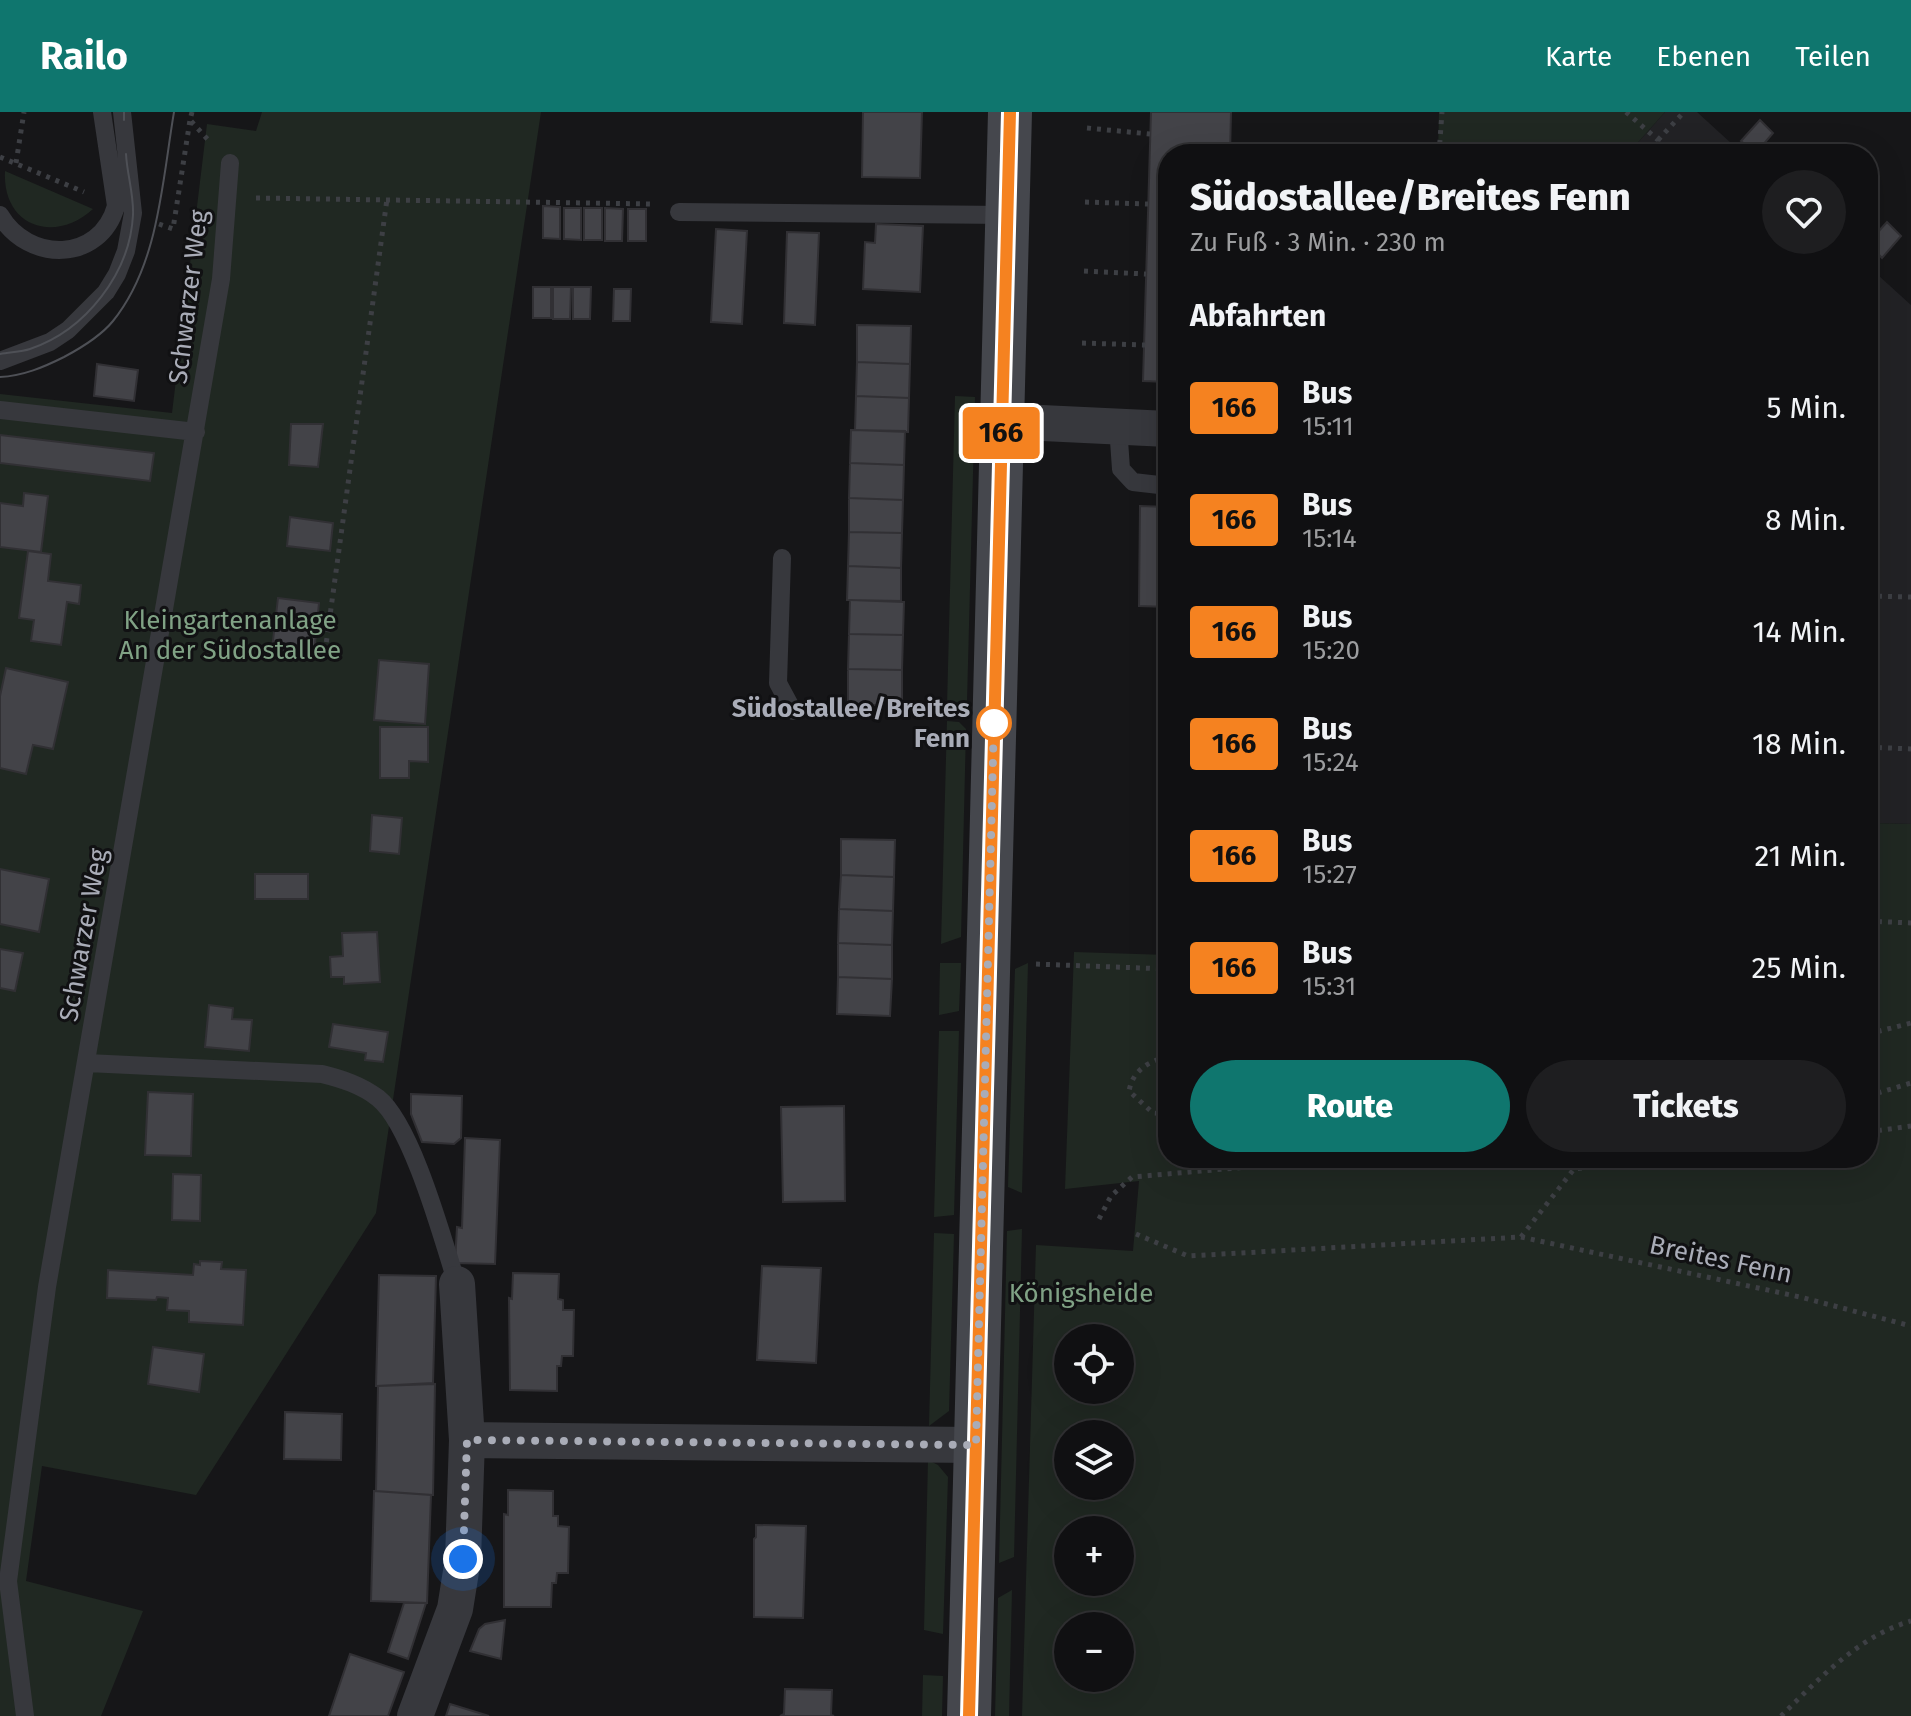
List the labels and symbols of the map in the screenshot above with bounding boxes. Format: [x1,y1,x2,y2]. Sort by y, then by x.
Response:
street label: Schwarzer Weg [162,208,215,386]
line badge: 166 [955,407,1047,459]
park label: Kleingartenanlage An der Südostallee [119,605,341,666]
place label: Südostallee/Breites Fenn [732,693,970,754]
marker: Südostallee/Breites Fenn [977,706,1011,740]
street label: Schwarzer Weg [53,846,114,1024]
street label: Breites Fenn [1647,1229,1795,1290]
park label: Königsheide [1009,1278,1153,1309]
your location [443,1539,483,1579]

